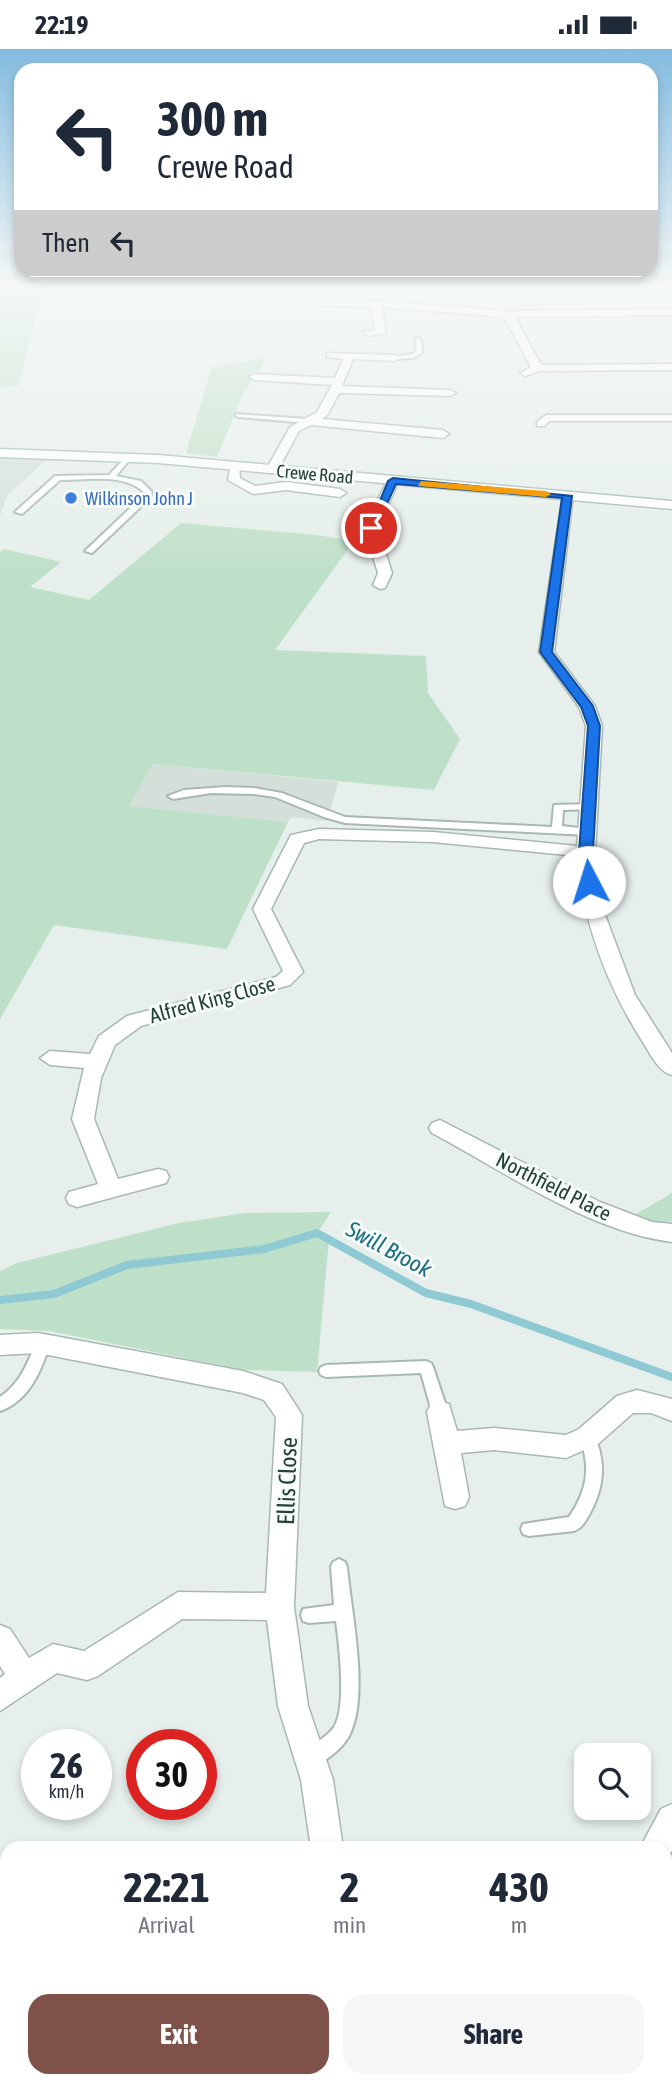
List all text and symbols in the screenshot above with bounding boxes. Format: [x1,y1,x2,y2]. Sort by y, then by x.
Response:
text: 22:19 [35,10,89,40]
text: 300 m [157,90,268,146]
icon: left [42,91,133,182]
text: Crewe Road [157,148,294,185]
icon: left [104,224,142,262]
text: Then [42,228,90,258]
street label: Crewe Road [276,460,354,488]
place label: Wilkinson John J [85,488,193,509]
marker: Wilkinson John J [63,490,79,506]
pin [341,498,401,558]
icon: arrive [352,509,390,547]
position arrow [552,845,626,919]
street label: Alfred King Close [147,971,277,1027]
street label: Northfield Place [493,1147,615,1225]
water label: Swill Brook [341,1215,437,1283]
street label: Ellis Close [272,1437,302,1525]
speed limit sign: 30 [126,1729,217,1820]
map controls [574,1743,651,1820]
button: search [574,1743,651,1820]
text: 26 [50,1745,83,1785]
text: km/h [49,1781,84,1802]
text: 22:21 [123,1863,210,1911]
text: 2 [340,1863,359,1911]
text: 430 [489,1863,549,1911]
text: Arrival [138,1912,195,1938]
text: min [333,1912,366,1938]
text: m [511,1912,527,1938]
button: Exit [28,1994,329,2074]
button: Share [343,1994,644,2074]

